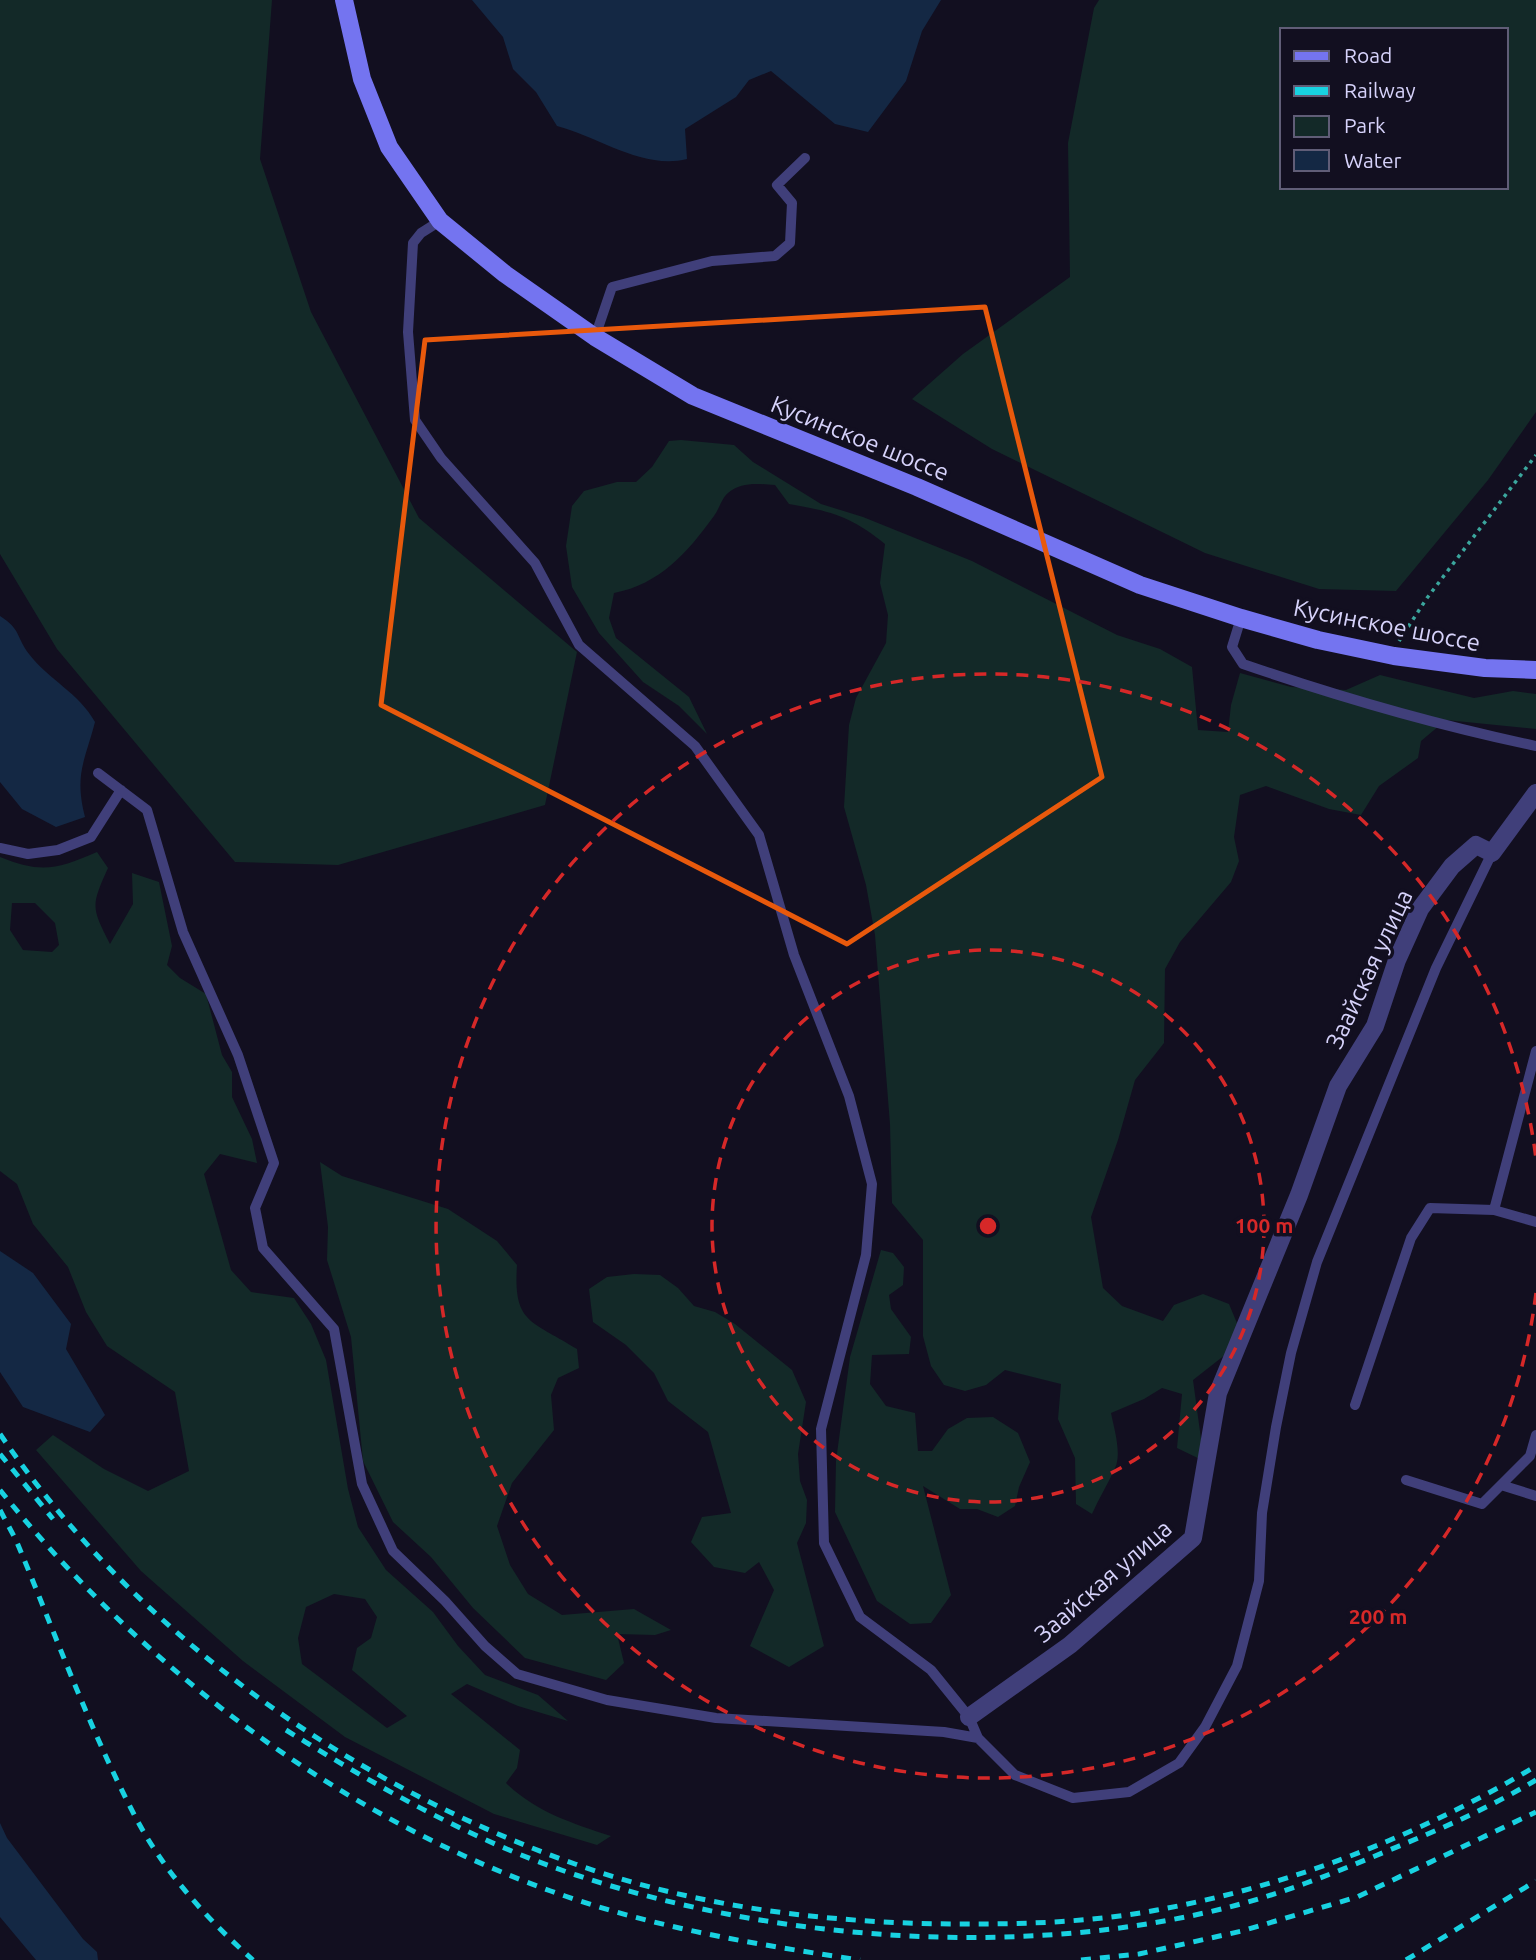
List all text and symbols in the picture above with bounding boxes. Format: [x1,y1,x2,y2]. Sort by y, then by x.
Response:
legend [1280,28,1508,189]
text: Road [1344,43,1392,67]
text: Railway [1344,78,1416,102]
text: Park [1344,113,1386,137]
text: Water [1344,148,1402,172]
street label: Кусинское шоссе [767,390,953,486]
street label: Кусинское шоссе [1291,594,1483,656]
street label: Заайская улица [1320,885,1418,1053]
text: 100 m [1235,1213,1293,1237]
centre of rings [976,1214,1000,1238]
street label: Заайская улица [1029,1514,1177,1648]
text: 200 m [1349,1604,1407,1628]

